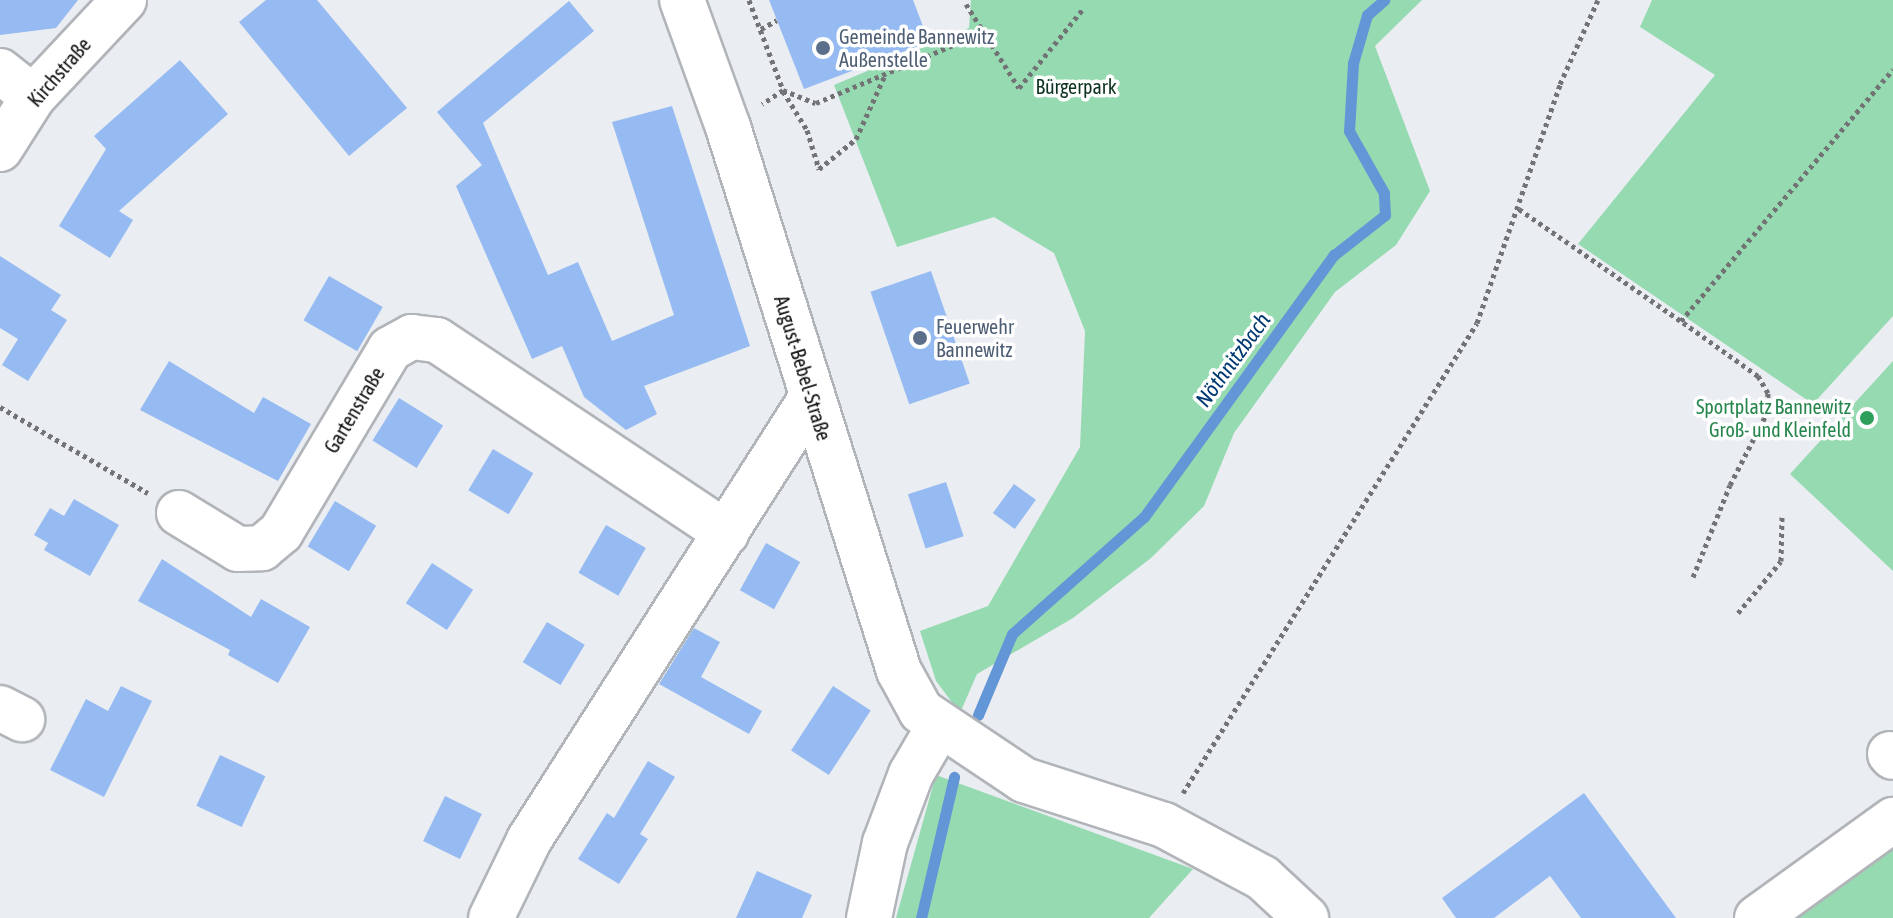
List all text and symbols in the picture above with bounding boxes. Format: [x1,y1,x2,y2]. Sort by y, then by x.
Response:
place label: Gemeinde Bannewitz Außenstelle [839,24,994,71]
street label: Kirchstraße [23,33,95,111]
marker: Gemeinde Bannewitz Außenstelle [814,39,832,57]
park label: Bürgerpark [1035,74,1117,98]
street label: August-Bebel-Straße [770,293,836,443]
water label: Nöthnitzbach [1190,308,1276,412]
place label: Feuerwehr Bannewitz [936,314,1014,361]
marker: Feuerwehr Bannewitz [911,329,929,347]
street label: Gartenstraße [319,363,389,457]
place label: Sportplatz Bannewitz Groß- und Kleinfeld [1696,394,1851,441]
marker: Sportplatz Bannewitz Groß- und Kleinfeld [1858,409,1876,427]

